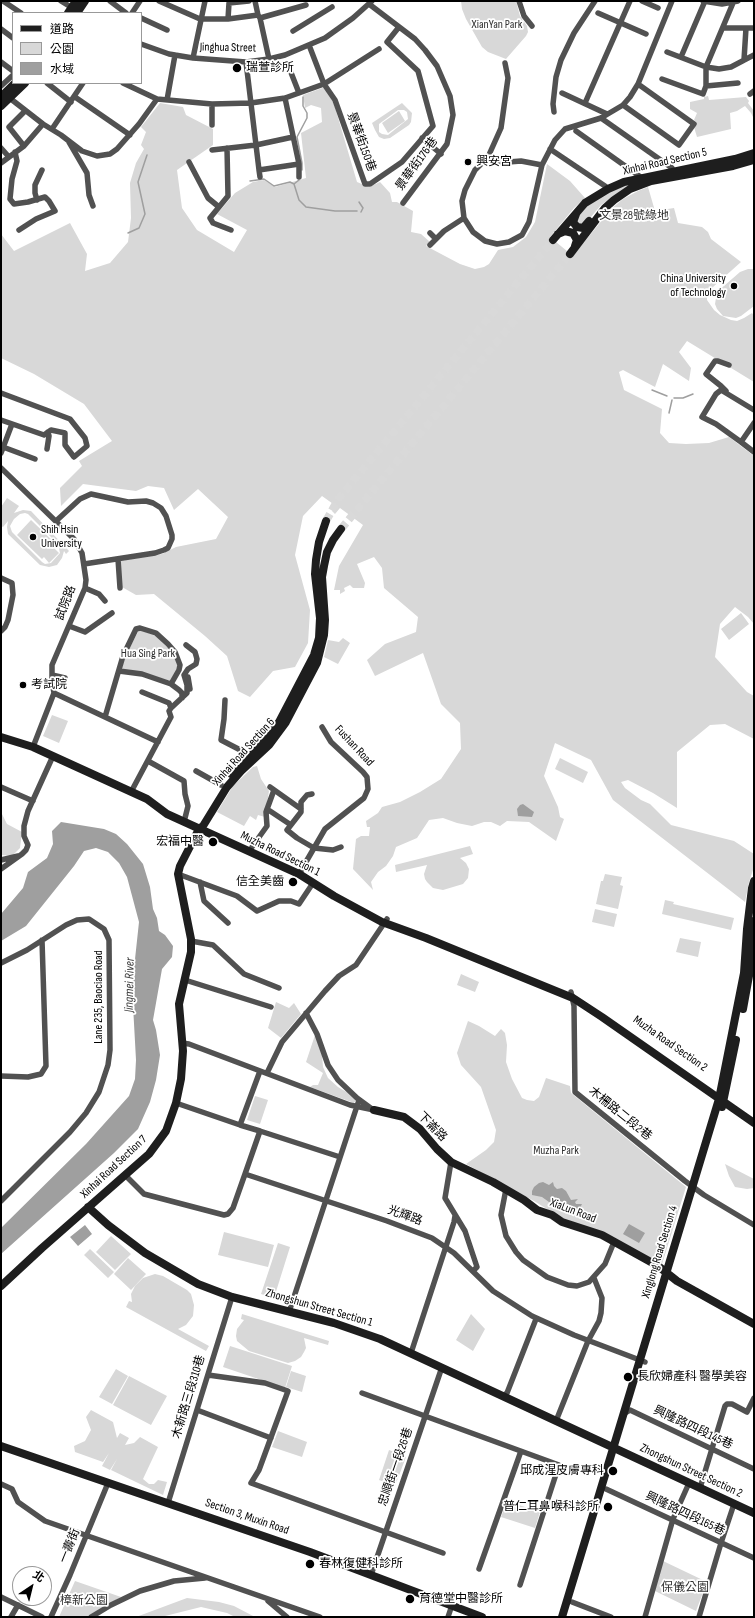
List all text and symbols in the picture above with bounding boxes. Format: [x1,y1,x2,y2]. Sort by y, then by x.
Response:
legend [12,12,142,84]
park label: XianYan Park [472,18,522,32]
text: 道路 [50,22,74,37]
street label: Jinghua Street [200,40,256,56]
text: 公園 [50,42,74,57]
place label: 瑞萱診所 [246,61,294,75]
text: 水域 [50,62,74,77]
marker: 瑞萱診所 [231,62,243,74]
street label: 景華街150巷 [344,110,378,174]
street label: 景華街176巷 [393,135,441,193]
street label: Xinhai Road Section 5 [622,145,708,179]
place label: 興安宮 [476,155,512,169]
marker: 興安宮 [463,157,473,167]
park label: 文景28號綠地 [599,209,669,223]
place label: China University of Technology [660,272,726,300]
marker: China University of Technology [729,281,739,291]
place label: Shih Hsin University [41,523,82,551]
marker: Shih Hsin University [28,532,38,542]
street label: 試院路 [53,584,79,622]
park label: Hua Sing Park [121,647,175,661]
place label: 考試院 [31,678,67,692]
marker: 考試院 [18,680,28,690]
street label: Xinhai Road Section 6 [210,715,278,789]
street label: Fushan Road [331,723,377,769]
street label: Muzha Road Section 1 [238,828,322,880]
place label: 宏福中醫 [156,835,204,849]
marker: 宏福中醫 [207,836,219,848]
place label: 信全美齒 [236,875,284,889]
marker: 信全美齒 [287,876,299,888]
street label: Lane 235, Baociao Road [92,950,106,1044]
water label: Jingmei River [122,957,138,1013]
street label: Muzha Road Section 2 [630,1013,710,1075]
street label: 木柵路二段2巷 [586,1084,654,1144]
street label: 下崙路 [414,1109,450,1145]
street label: Xinhai Road Section 7 [78,1133,150,1201]
park label: Muzha Park [533,1144,579,1158]
street label: XiaLun Road [548,1196,598,1226]
street label: 光輝路 [386,1203,424,1229]
street label: Xinglong Road Section 4 [639,1204,681,1300]
street label: Zhongshun Street Section 1 [264,1286,374,1330]
street label: 木新路三段310巷 [169,1353,209,1441]
place label: 長欣婦產科 醫學美容 [637,1370,747,1384]
marker: 長欣婦產科 醫學美容 [622,1371,634,1383]
street label: 興隆路四段145巷 [651,1403,735,1453]
street label: 忠順街一段26巷 [376,1426,416,1508]
street label: Zhongshun Street Section 2 [638,1441,744,1501]
place label: 邱成湦皮膚專科 [520,1464,604,1478]
marker: 邱成湦皮膚專科 [607,1465,619,1477]
street label: 興隆路四段165巷 [643,1489,727,1539]
street label: Section 3, Muxin Road [203,1496,291,1538]
place label: 普仁耳鼻喉科診所 [503,1500,599,1514]
marker: 普仁耳鼻喉科診所 [602,1501,614,1513]
street label: 一壽街 [57,1527,83,1565]
place label: 春林復健科診所 [319,1557,403,1571]
marker: 春林復健科診所 [304,1558,316,1570]
north arrow [12,1566,52,1606]
text: 北 [30,1568,47,1585]
park label: 保儀公園 [661,1581,709,1595]
place label: 育德堂中醫診所 [419,1592,503,1606]
marker: 育德堂中醫診所 [404,1593,416,1605]
park label: 樟新公園 [60,1594,108,1608]

